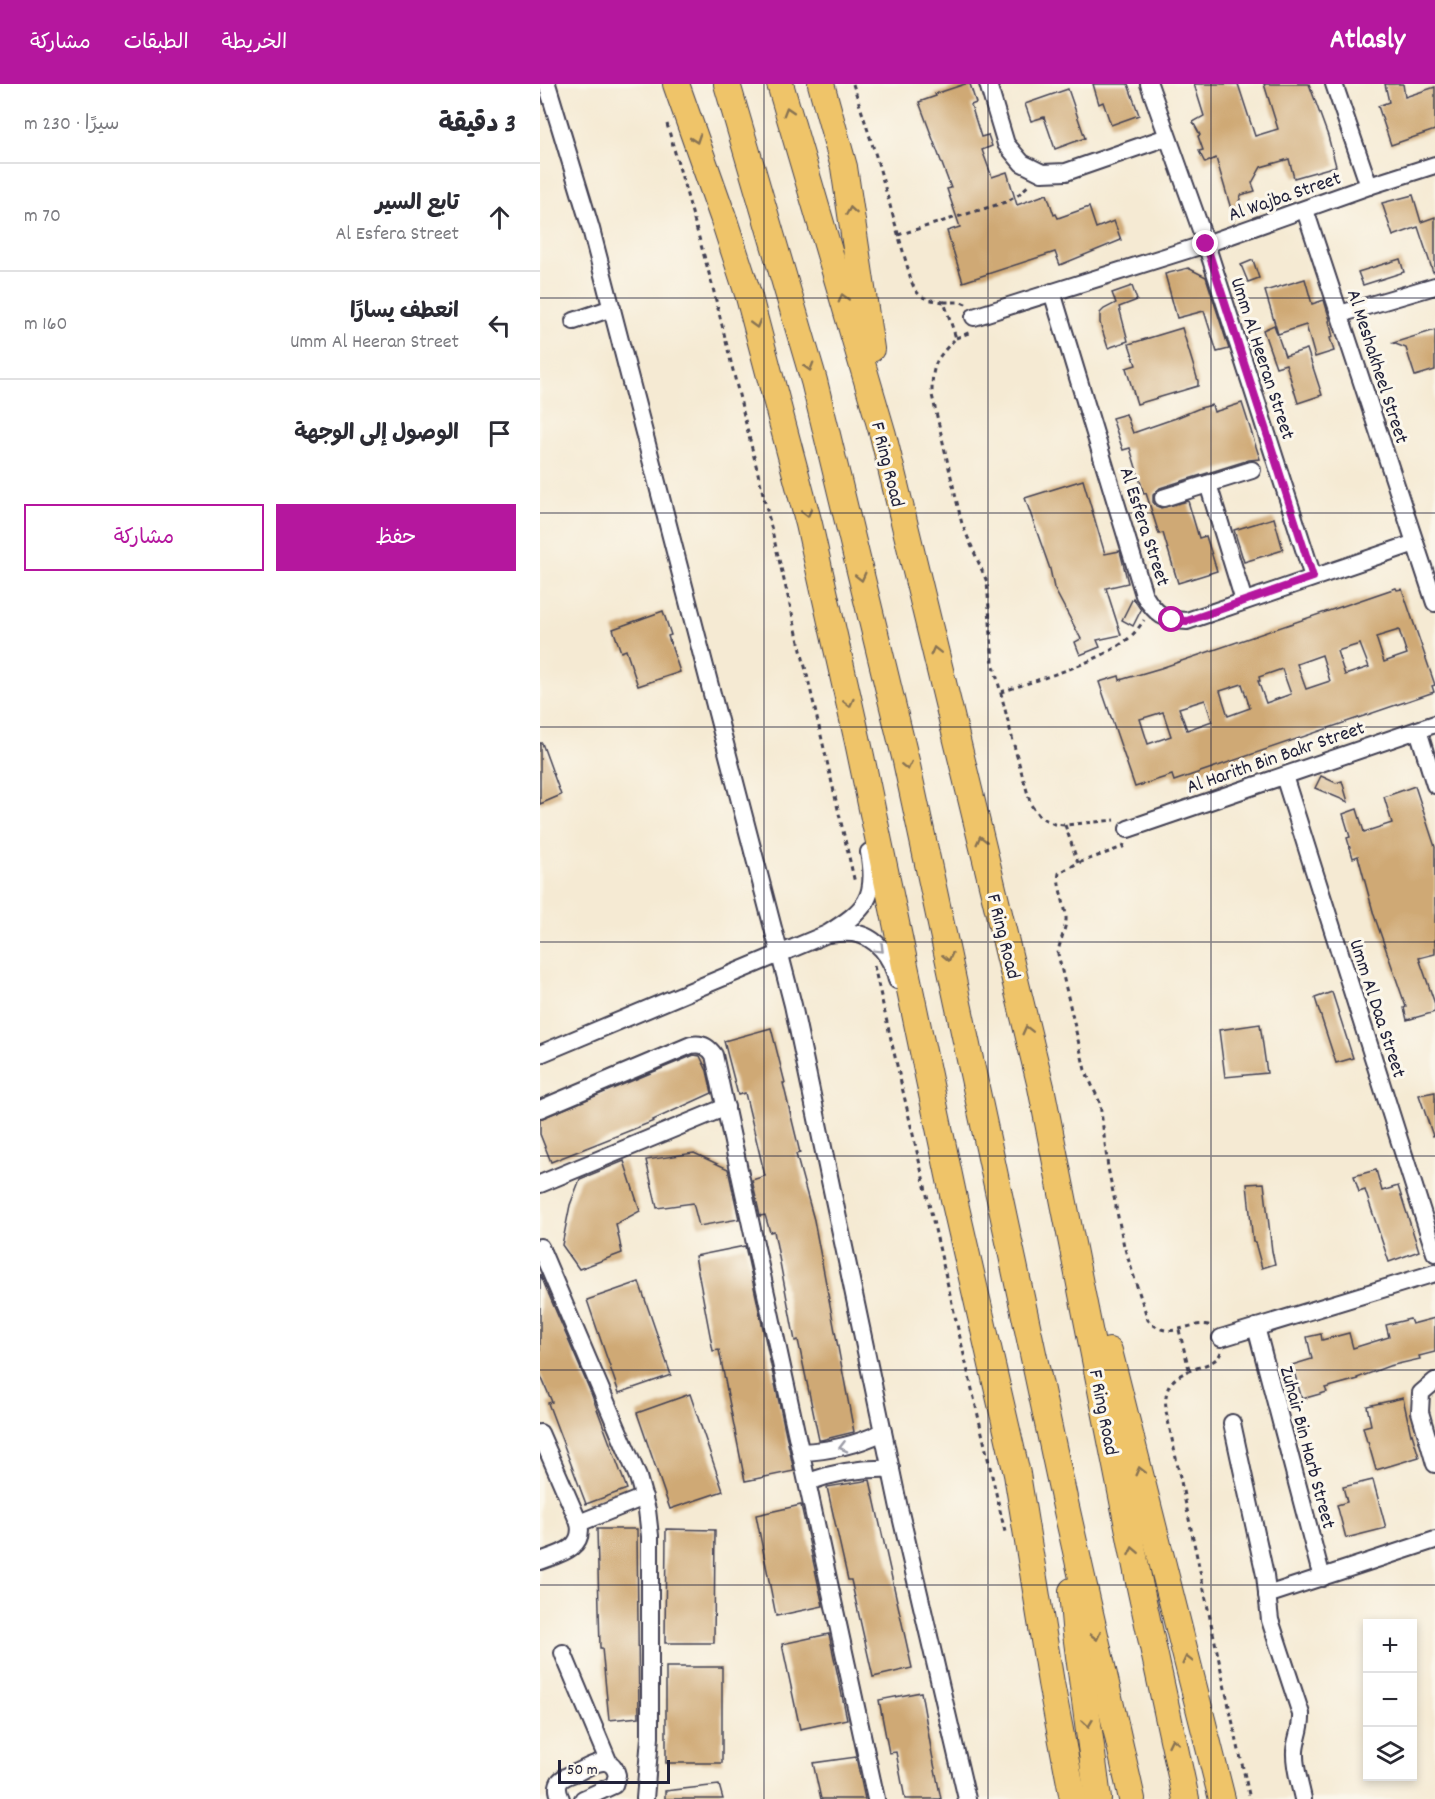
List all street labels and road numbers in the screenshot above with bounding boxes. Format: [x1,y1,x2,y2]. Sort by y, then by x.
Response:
street label: Al Wajba Street [1225,165,1345,230]
street label: Umm Al Heeran Street [1222,274,1301,444]
street label: Al Meshakheel Street [1338,286,1414,448]
street label: F Ring Road [862,419,910,510]
street label: Al Esfera Street [1111,464,1176,590]
street label: Al Harith Bin Bakr Street [1183,715,1369,802]
street label: F Ring Road [978,891,1026,982]
street label: Umm Al Daa Street [1341,936,1412,1082]
street label: Zuhair Bin Harb Street [1271,1363,1341,1532]
street label: F Ring Road [1080,1367,1124,1458]

